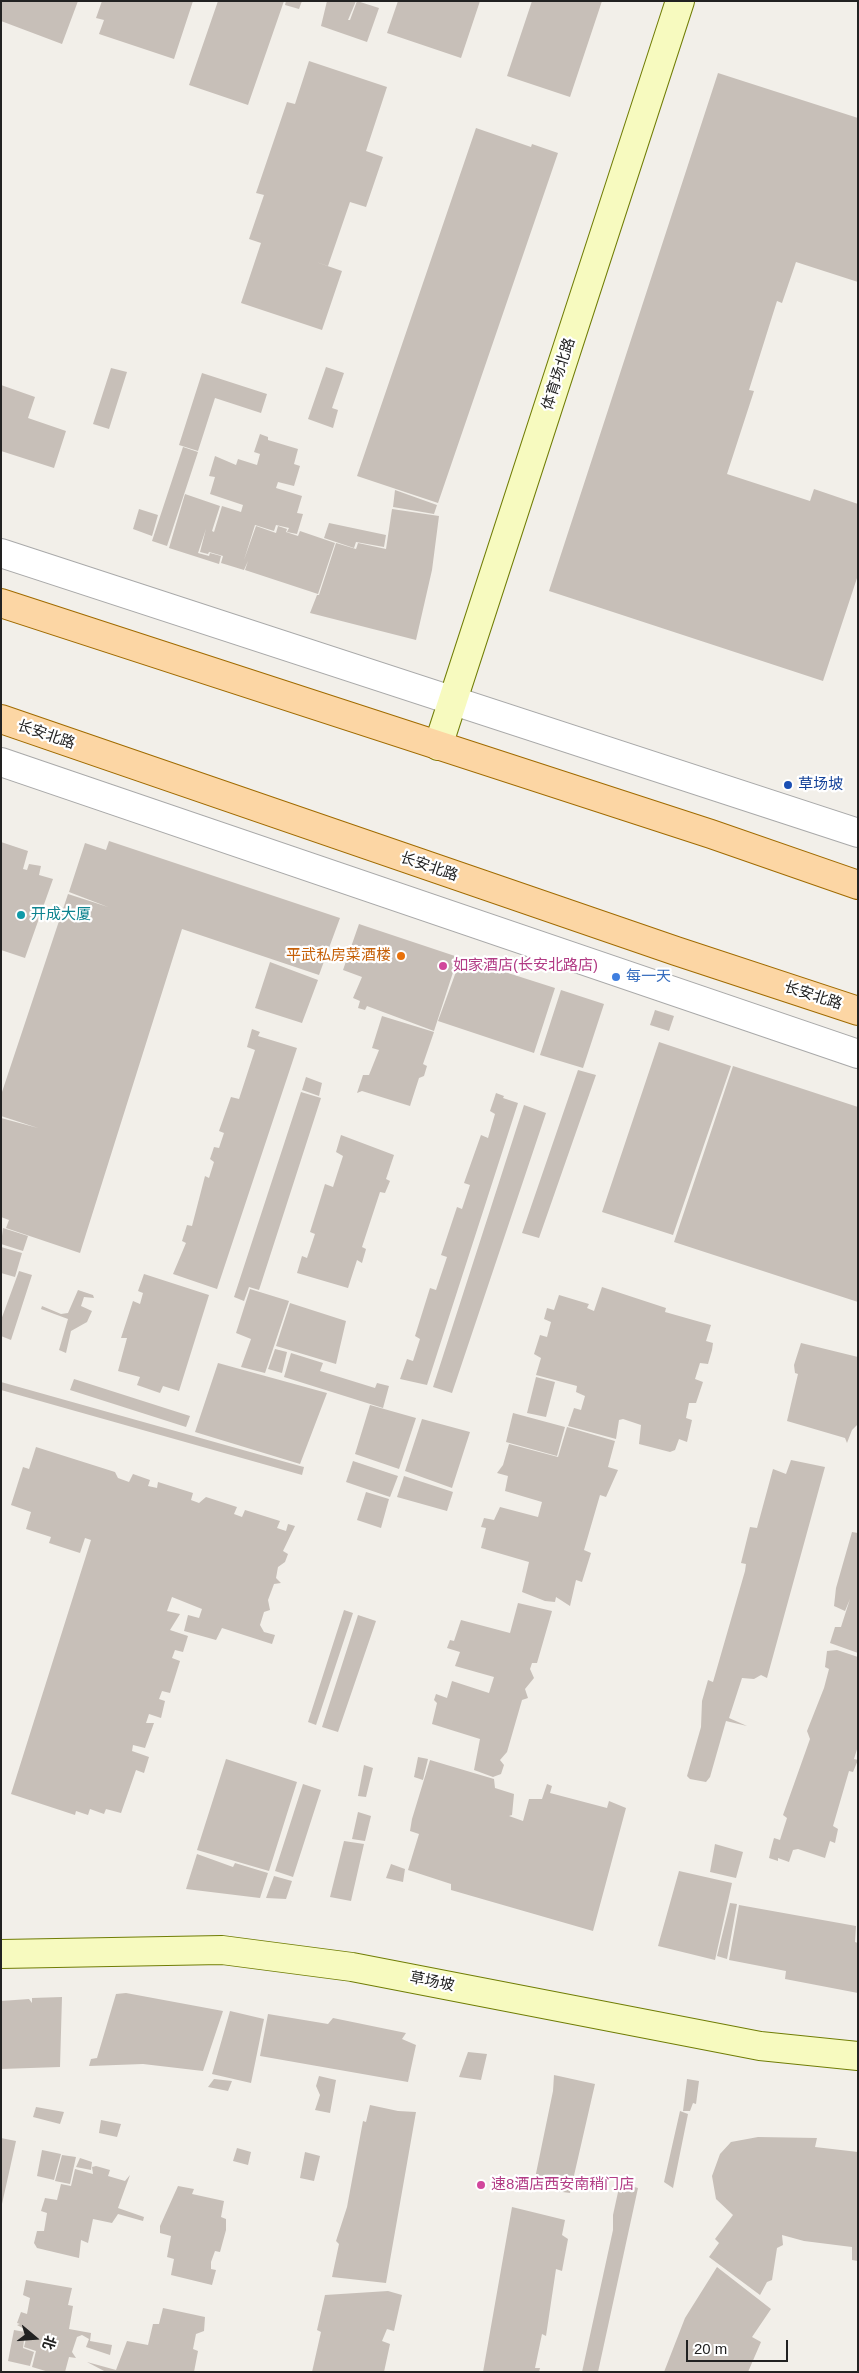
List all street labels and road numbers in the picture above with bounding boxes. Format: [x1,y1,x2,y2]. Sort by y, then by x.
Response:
street label: 体育场北路 [539,336,579,412]
street label: 长安北路 [15,717,77,753]
street label: 长安北路 [398,849,460,885]
street label: 长安北路 [782,978,844,1014]
street label: 草场坡 [408,1969,456,1995]

